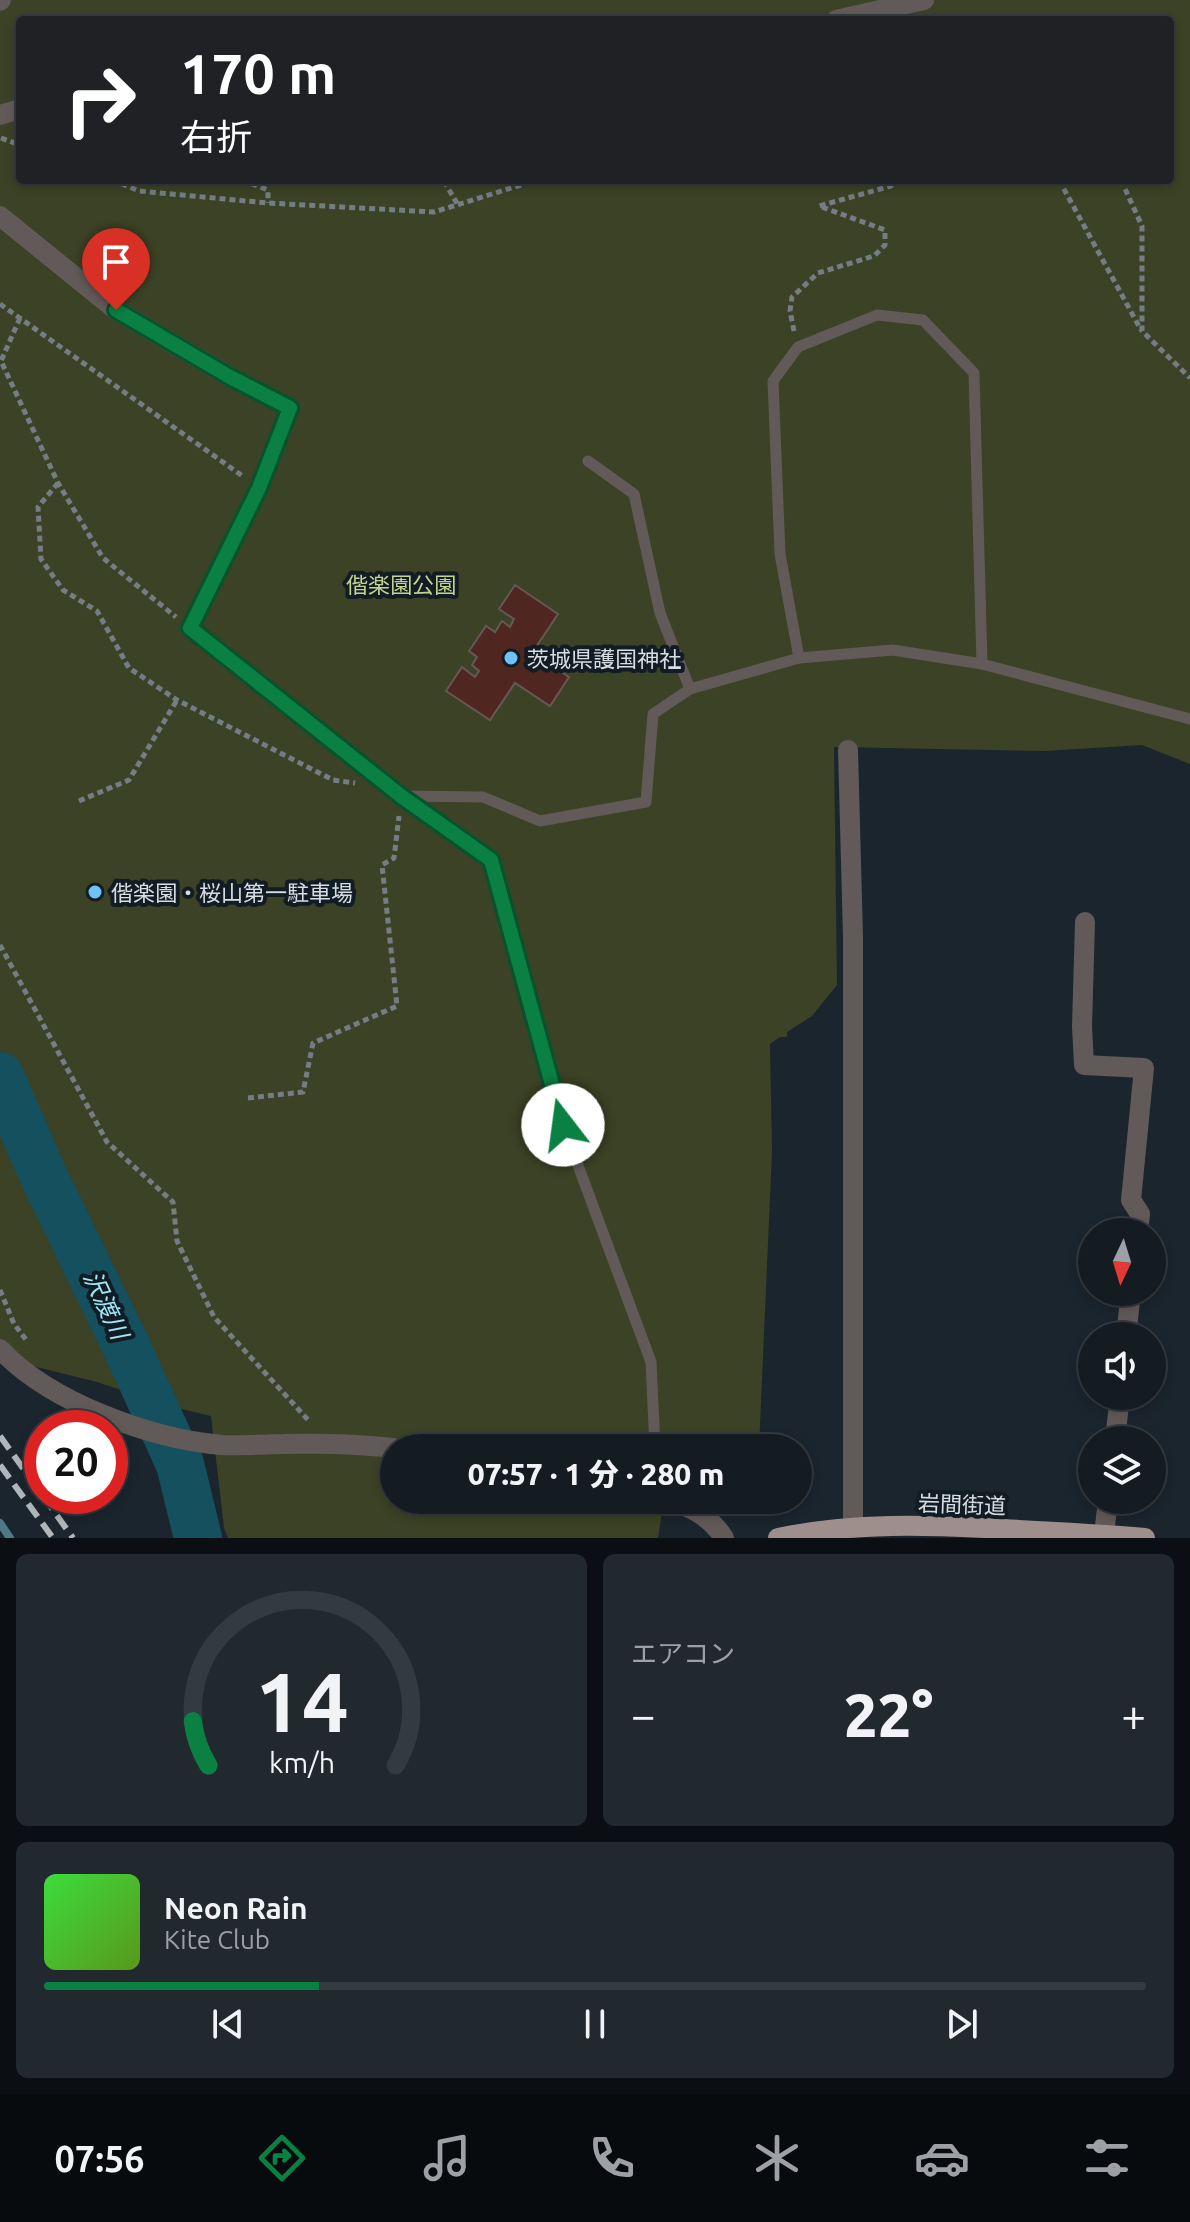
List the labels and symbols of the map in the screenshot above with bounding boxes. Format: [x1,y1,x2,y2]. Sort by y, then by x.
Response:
pin [82,228,150,310]
park label: 偕楽園公園 [346,572,456,597]
place label: 茨城県護国神社 [527,646,681,671]
marker: 茨城県護国神社 [502,649,520,667]
place label: 偕楽園・桜山第一駐車場 [111,880,353,905]
marker: 偕楽園・桜山第一駐車場 [86,883,104,901]
position arrow [521,1083,605,1167]
north arrow [1078,1218,1166,1306]
water label: 沢渡川 [79,1267,135,1346]
speed limit sign: 20 [24,1410,128,1514]
street label: 岩間街道 [918,1490,1006,1518]

